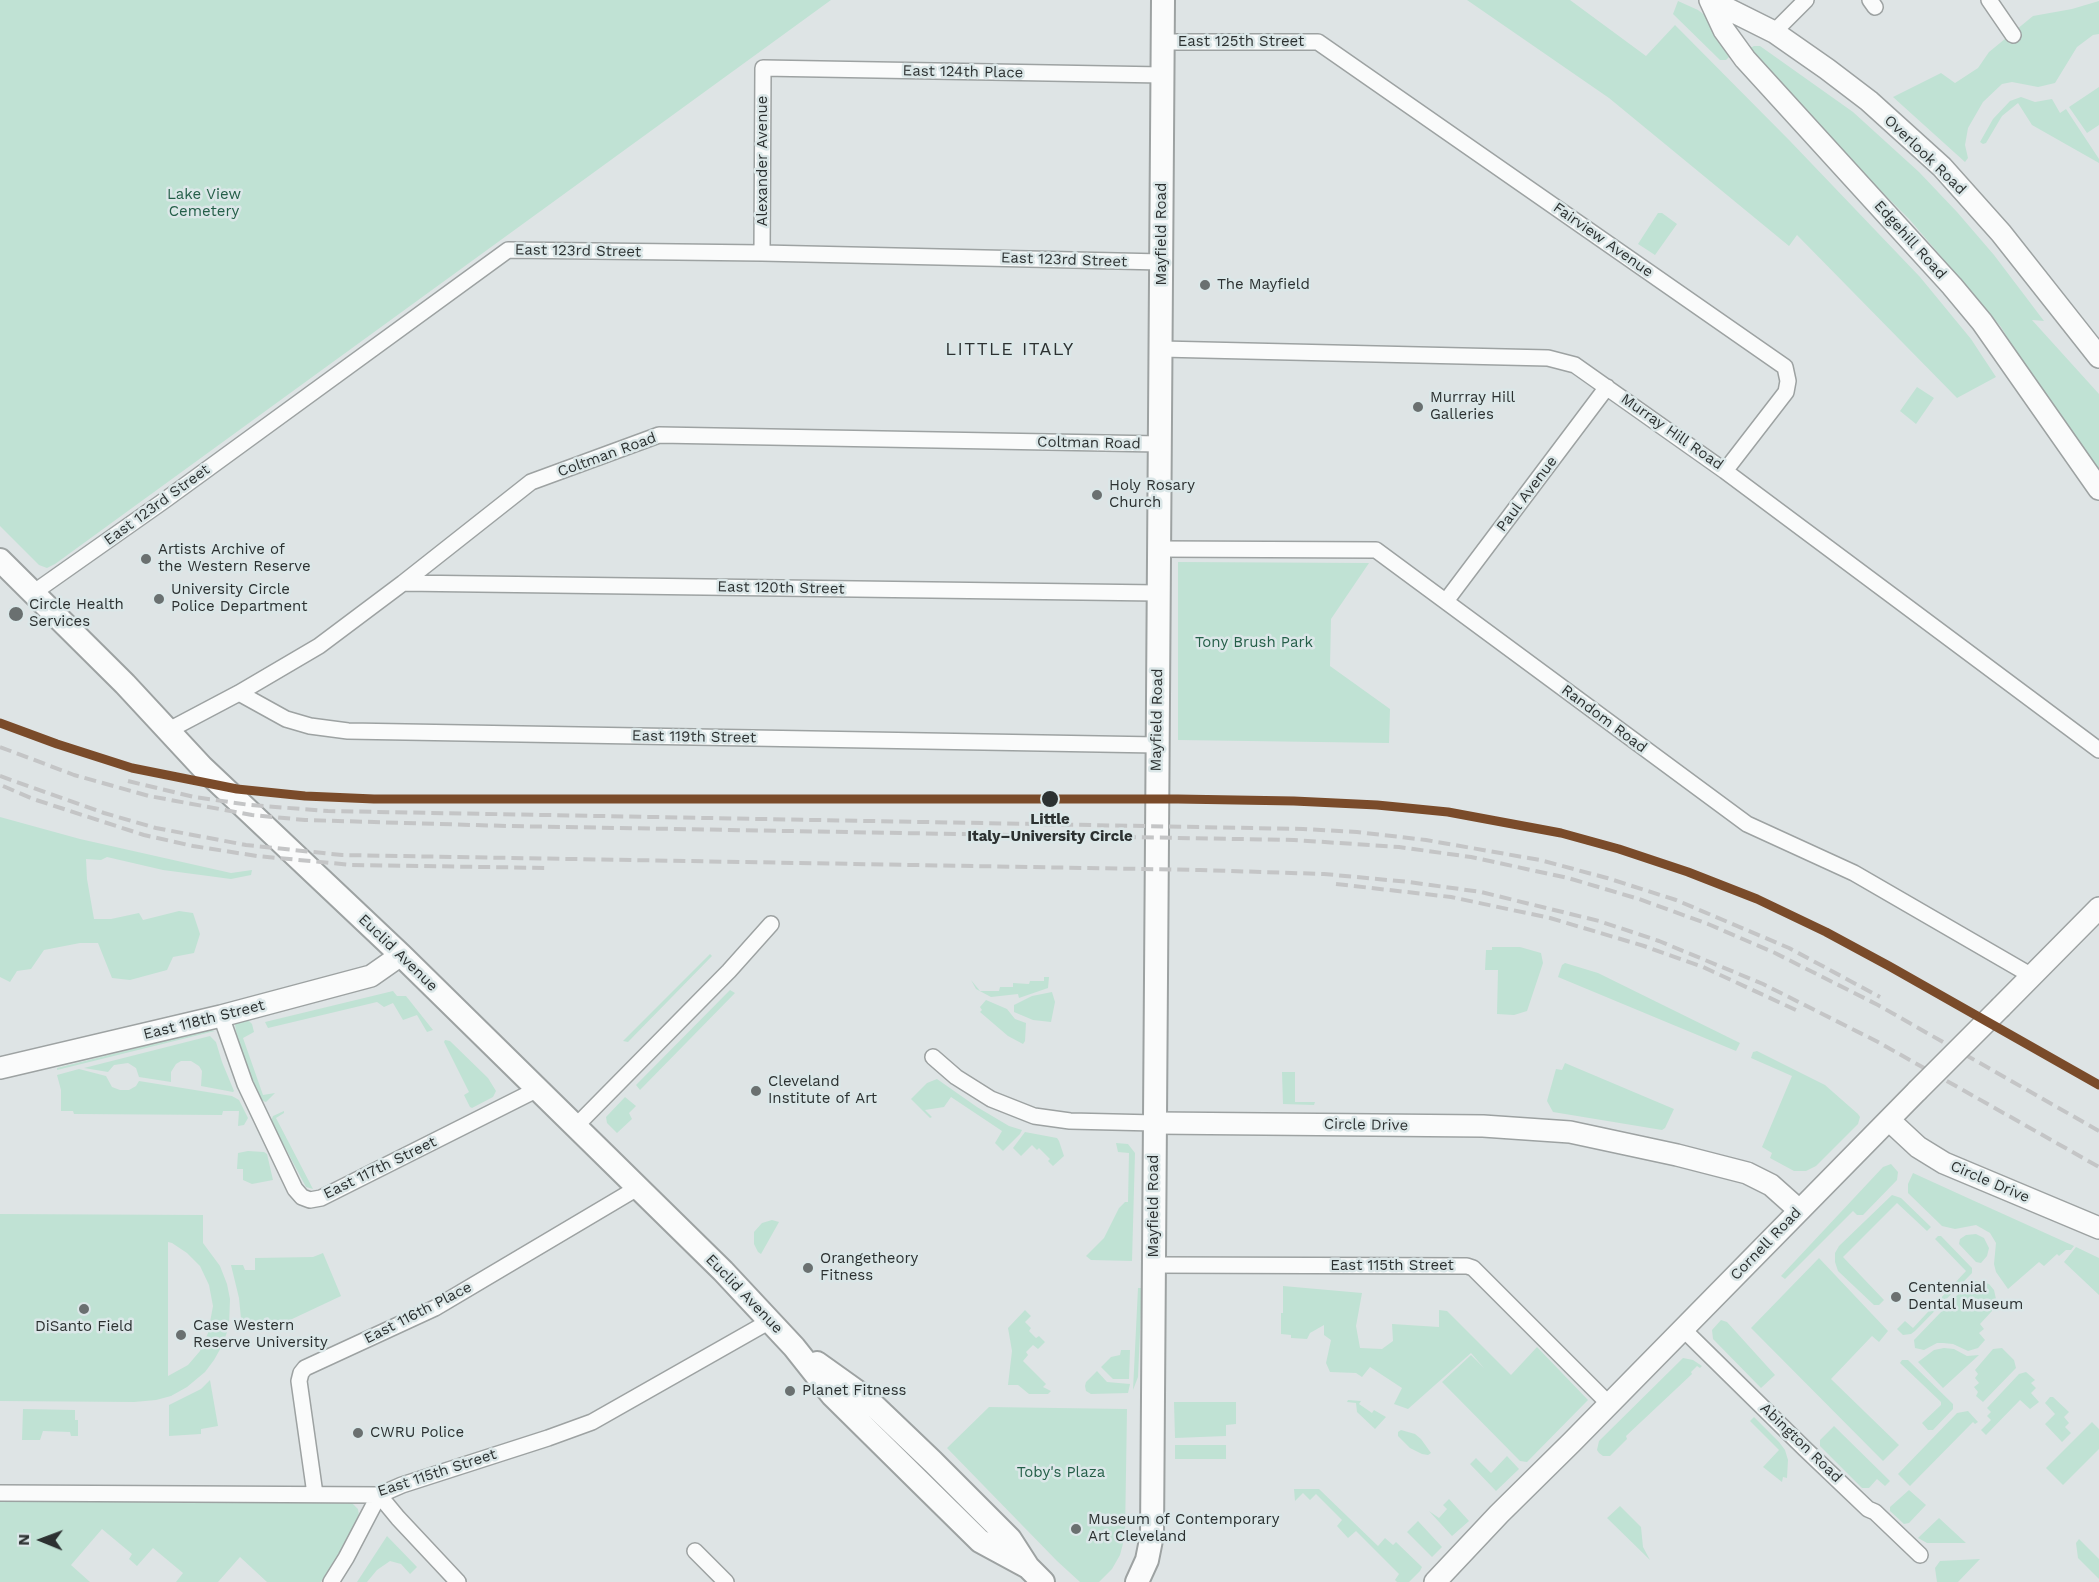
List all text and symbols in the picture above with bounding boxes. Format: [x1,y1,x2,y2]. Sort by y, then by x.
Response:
street label: East 125th Street [1178,33,1304,51]
street label: East 124th Place [903,62,1023,82]
street label: Alexander Avenue [754,96,772,226]
street label: Overlook Road [1880,111,1970,199]
street label: Mayfield Road [1153,183,1171,285]
park label: Lake View Cemetery [167,186,241,221]
street label: Edgehill Road [1870,197,1950,283]
street label: Fairview Avenue [1550,199,1656,281]
street label: East 123rd Street [515,241,641,261]
street label: East 123rd Street [1001,249,1127,271]
place label: The Mayfield [1217,276,1310,294]
marker: The Mayfield [1198,278,1212,292]
district label: LITTLE ITALY [945,339,1075,361]
place label: Murrray Hill Galleries [1430,389,1515,424]
street label: Murray Hill Road [1617,390,1727,474]
marker: Murrray Hill Galleries [1411,400,1425,414]
street label: Coltman Road [555,429,659,481]
street label: Coltman Road [1037,433,1141,453]
street label: Paul Avenue [1493,453,1561,535]
street label: East 123rd Street [101,461,213,549]
place label: Holy Rosary Church [1109,477,1195,512]
marker: Holy Rosary Church [1090,488,1104,502]
place label: Artists Archive of the Western Reserve [158,541,311,576]
marker: Artists Archive of the Western Reserve [139,552,153,566]
street label: East 120th Street [717,578,845,598]
place label: University Circle Police Department [171,581,307,616]
marker: University Circle Police Department [152,592,166,606]
place label: Circle Health Services [29,596,124,631]
marker: Circle Health Services [7,605,25,623]
park label: Tony Brush Park [1195,634,1313,652]
street label: Mayfield Road [1147,668,1167,772]
street label: Random Road [1558,681,1650,757]
street label: East 119th Street [632,727,756,747]
marker: Little Italy–University Circle [1040,789,1060,809]
place label: Little Italy–University Circle [967,811,1133,846]
street label: Euclid Avenue [355,911,441,995]
street label: East 118th Street [142,996,266,1044]
place label: Cleveland Institute of Art [768,1073,877,1108]
marker: Cleveland Institute of Art [749,1084,763,1098]
street label: Circle Drive [1324,1115,1408,1135]
street label: East 117th Street [321,1133,439,1203]
street label: Mayfield Road [1145,1155,1163,1257]
street label: Circle Drive [1948,1157,2032,1207]
street label: Cornell Road [1727,1204,1805,1284]
place label: Orangetheory Fitness [820,1250,918,1285]
street label: Euclid Avenue [702,1251,786,1337]
street label: East 115th Street [1330,1257,1454,1275]
marker: Orangetheory Fitness [801,1261,815,1275]
street label: East 116th Place [361,1278,475,1348]
place label: Centennial Dental Museum [1908,1279,2023,1314]
marker: Centennial Dental Museum [1889,1290,1903,1304]
marker: DiSanto Field [77,1302,91,1316]
place label: Case Western Reserve University [193,1317,328,1352]
place label: DiSanto Field [35,1318,133,1336]
marker: Case Western Reserve University [174,1328,188,1342]
place label: Planet Fitness [802,1382,907,1400]
marker: Planet Fitness [783,1384,797,1398]
street label: Abington Road [1756,1399,1846,1487]
place label: CWRU Police [370,1424,464,1442]
marker: CWRU Police [351,1426,365,1440]
street label: East 115th Street [375,1445,499,1501]
park label: Toby's Plaza [1017,1464,1105,1482]
north arrow [12,1510,72,1570]
place label: Museum of Contemporary Art Cleveland [1088,1511,1279,1546]
marker: Museum of Contemporary Art Cleveland [1069,1522,1083,1536]
text: N [14,1534,33,1546]

